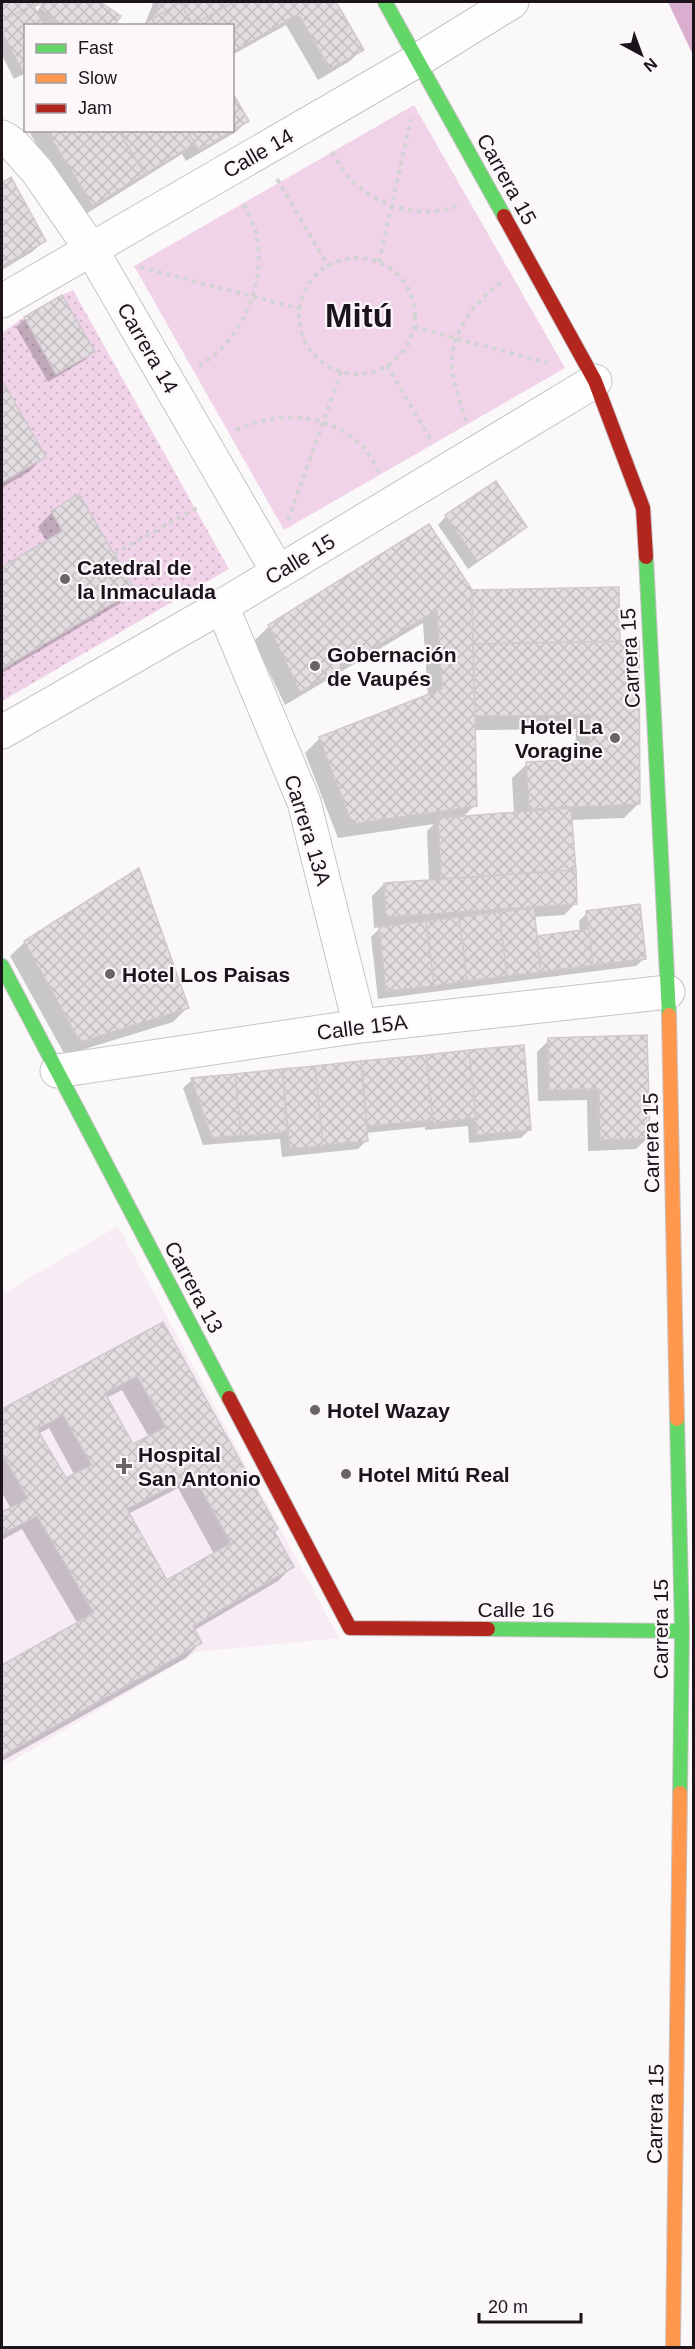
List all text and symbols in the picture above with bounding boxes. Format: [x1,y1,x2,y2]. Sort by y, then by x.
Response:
legend [24,24,234,132]
north arrow [611,24,671,84]
text: Fast [78,38,113,58]
text: N [641,55,660,75]
text: Slow [78,68,118,88]
text: Jam [78,98,112,118]
street label: Calle 14 [219,124,297,182]
street label: Carrera 15 [473,130,541,228]
district label: Mitú [325,297,393,334]
street label: Carrera 14 [113,299,183,397]
street label: Calle 15 [261,529,339,589]
place label: Catedral de la Inmaculada [77,556,216,603]
marker: Catedral de la Inmaculada [58,572,72,586]
street label: Carrera 15 [616,607,644,709]
place label: Gobernación de Vaupés [327,643,457,690]
marker: Gobernación de Vaupés [308,659,322,673]
place label: Hotel La Voragine [515,715,603,762]
marker: Hotel La Voragine [608,731,622,745]
street label: Carrera 13A [280,772,336,888]
place label: Hotel Los Paisas [122,963,290,986]
marker: Hotel Los Paisas [103,967,117,981]
street label: Calle 15A [315,1010,409,1044]
street label: Carrera 15 [639,1093,663,1193]
street label: Carrera 13 [160,1237,228,1337]
place label: Hotel Wazay [327,1399,450,1422]
marker: Hotel Wazay [308,1403,322,1417]
place label: Hospital San Antonio [138,1443,261,1490]
marker: Hospital San Antonio [115,1457,133,1475]
place label: Hotel Mitú Real [358,1463,510,1486]
marker: Hotel Mitú Real [339,1467,353,1481]
street label: Carrera 15 [649,1579,672,1679]
street label: Calle 16 [477,1598,555,1621]
street label: Carrera 15 [643,2064,667,2164]
scale bar [479,2286,581,2324]
text: 20 m [488,2297,528,2317]

